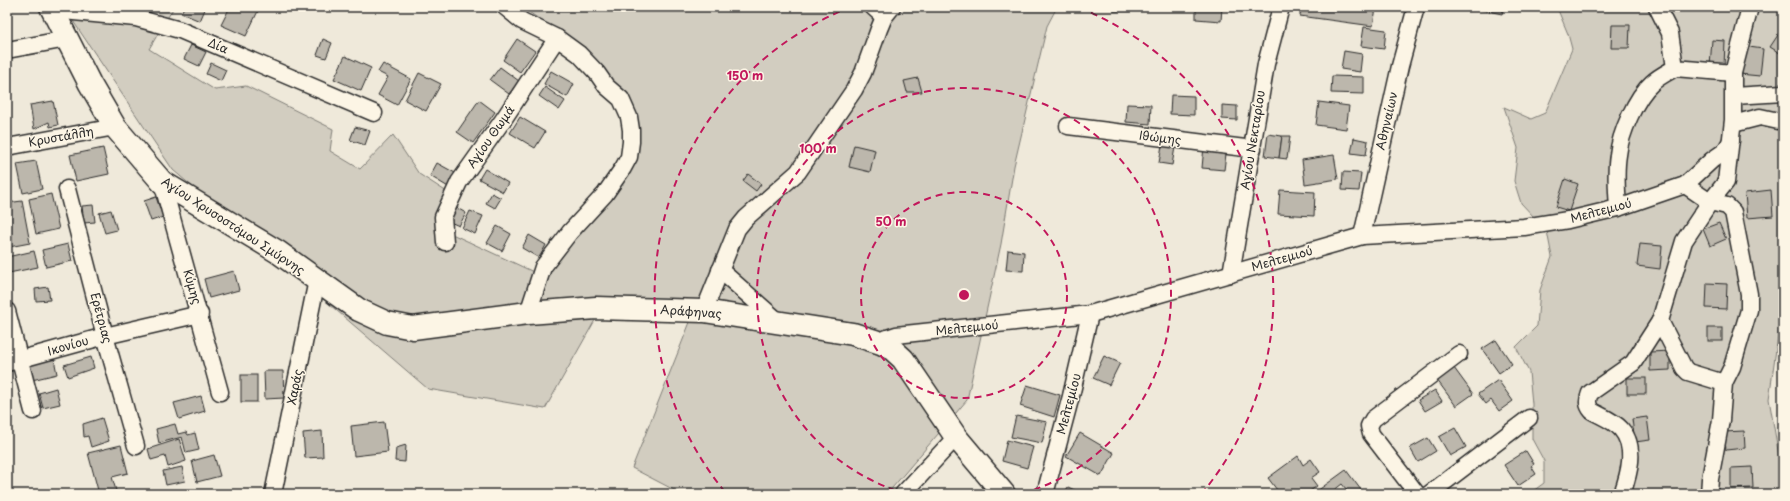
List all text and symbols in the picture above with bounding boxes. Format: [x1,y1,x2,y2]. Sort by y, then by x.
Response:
street label: Δία [205,33,232,57]
text: 150 m [727,66,763,84]
street label: Αγίου Νεκταρίου [1235,89,1269,191]
street label: Αθηναίων [1371,90,1401,152]
street label: Αγίου Θωμά [462,101,518,171]
street label: Κρυστάλλη [27,121,95,151]
street label: Ιθώμης [1138,125,1182,149]
text: 100 m [799,139,837,157]
street label: Αγίου Χρυσοστόμου Σμύρνης [158,172,309,278]
street label: Μελτεμιού [1568,193,1634,227]
text: 50 m [875,212,907,230]
street label: Μελτεμιού [1249,241,1315,275]
street label: Κύμης [179,267,207,306]
centre of rings [957,288,971,302]
street label: Ερέτριας [87,290,117,345]
street label: Αράφηνας [660,300,722,322]
street label: Μελτεμιού [935,315,999,339]
street label: Ικονίου [45,331,91,359]
street label: Χαράς [281,367,307,406]
street label: Μελτεμίου [1051,371,1085,436]

